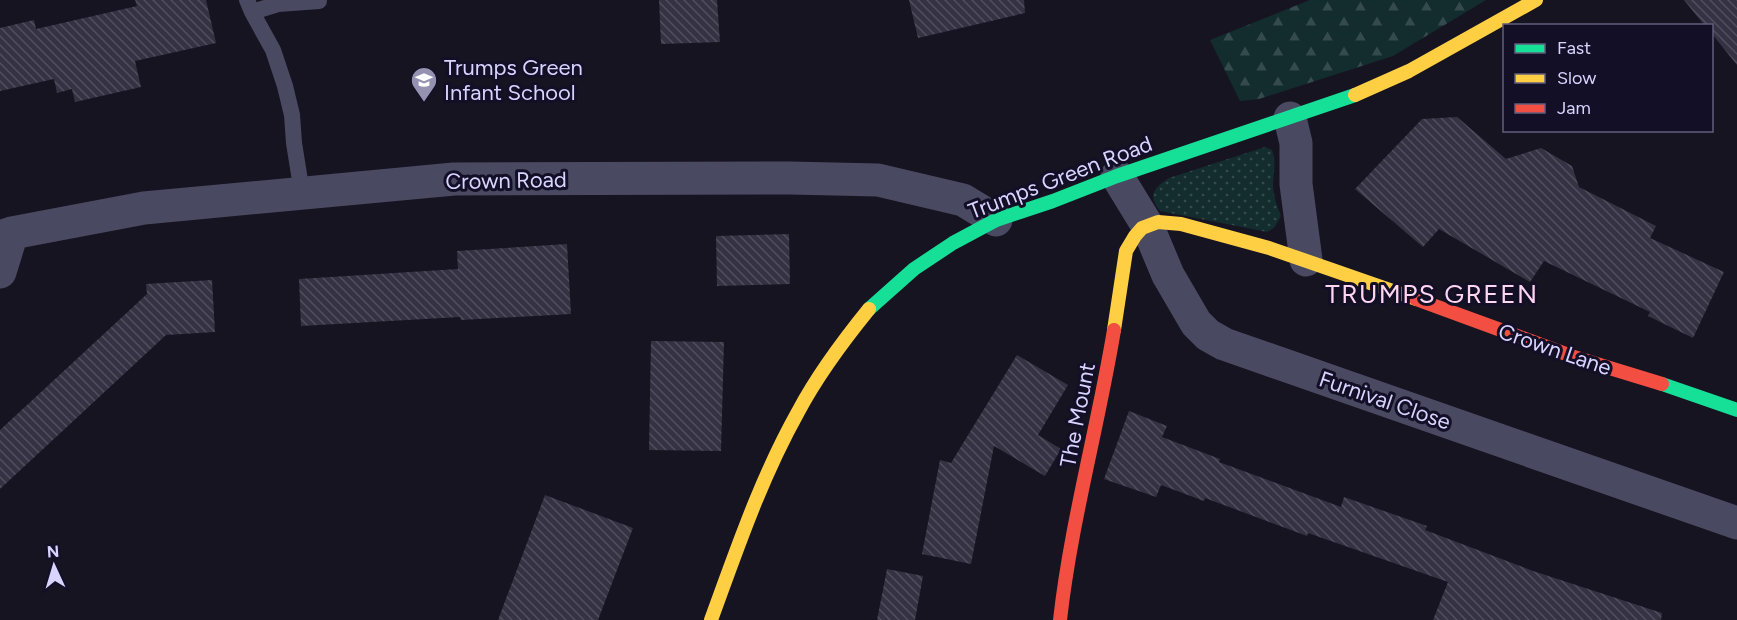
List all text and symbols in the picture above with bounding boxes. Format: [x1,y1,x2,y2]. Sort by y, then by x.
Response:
legend [1503,24,1713,132]
text: Fast [1557,37,1591,59]
place label: Trumps Green Infant School [444,54,583,106]
school or university icon: Trumps Green Infant School [409,65,439,103]
text: Slow [1557,67,1596,89]
text: Jam [1557,97,1591,119]
street label: Trumps Green Road [964,130,1156,225]
street label: Crown Road [445,166,567,195]
district label: TRUMPS GREEN [1325,278,1539,310]
street label: Crown Lane [1495,318,1615,381]
street label: The Mount [1054,360,1101,470]
street label: Furnival Close [1316,365,1454,436]
north arrow [24,536,84,596]
text: N [46,542,60,561]

